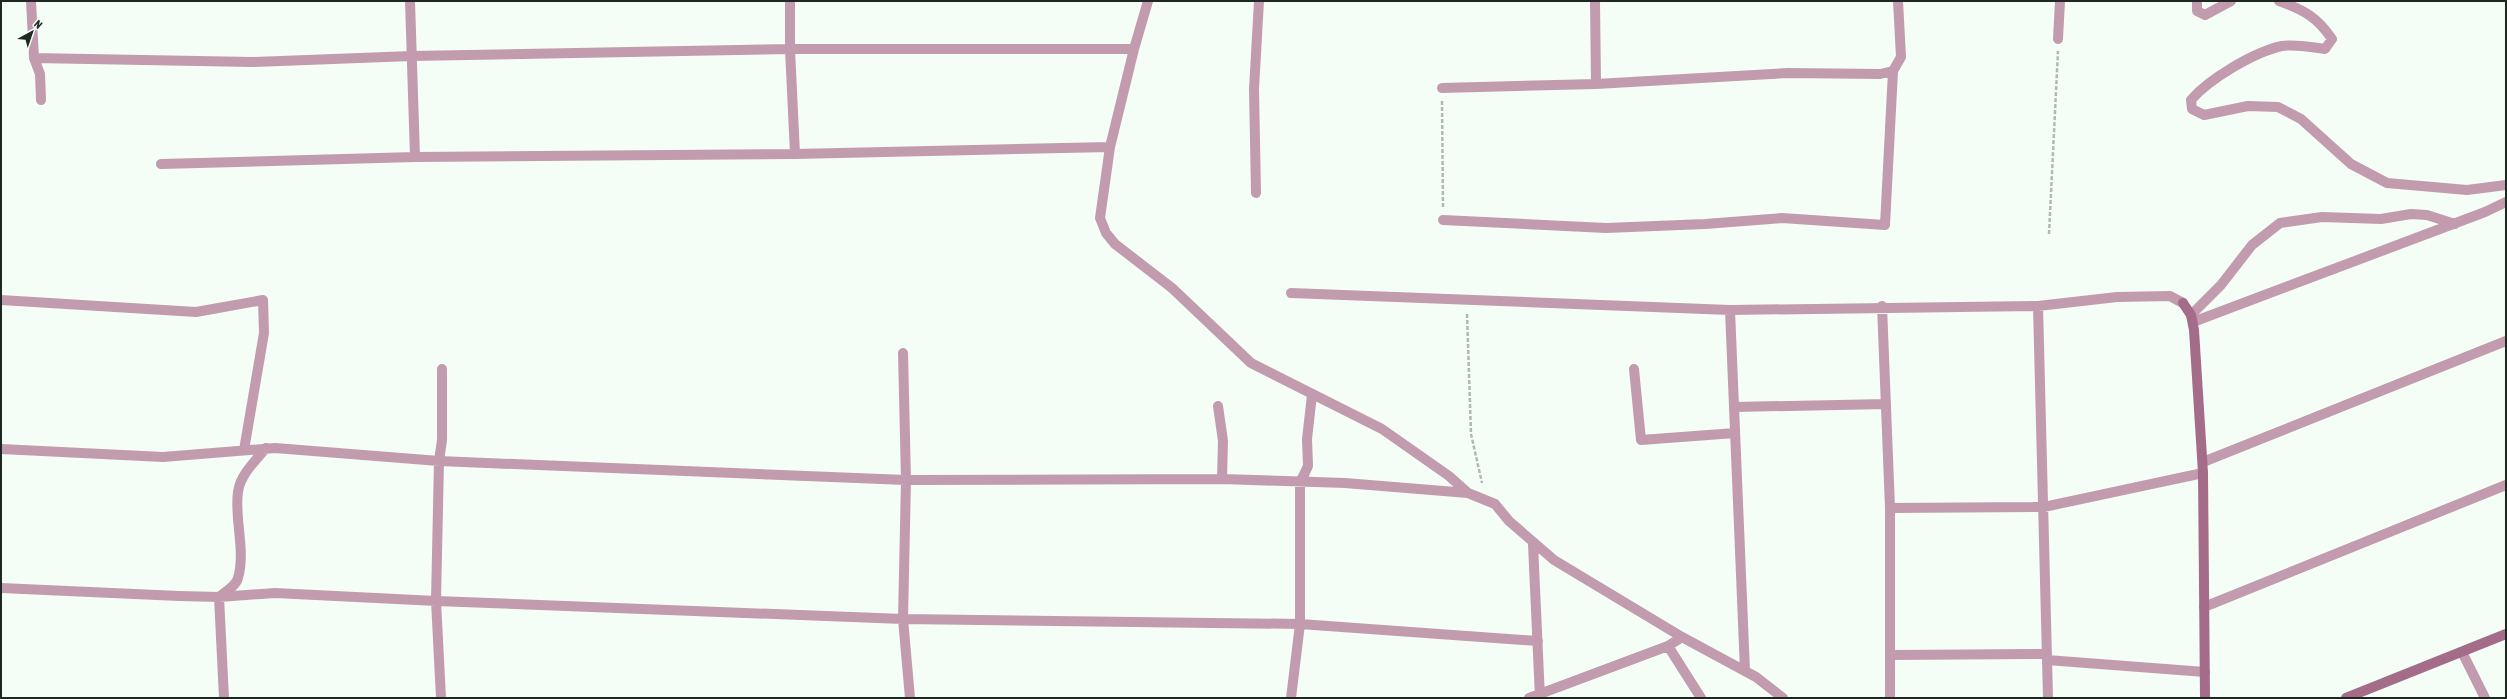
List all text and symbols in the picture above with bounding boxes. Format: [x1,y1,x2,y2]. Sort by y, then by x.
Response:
north arrow [12,12,52,52]
text: N [32,18,45,31]

